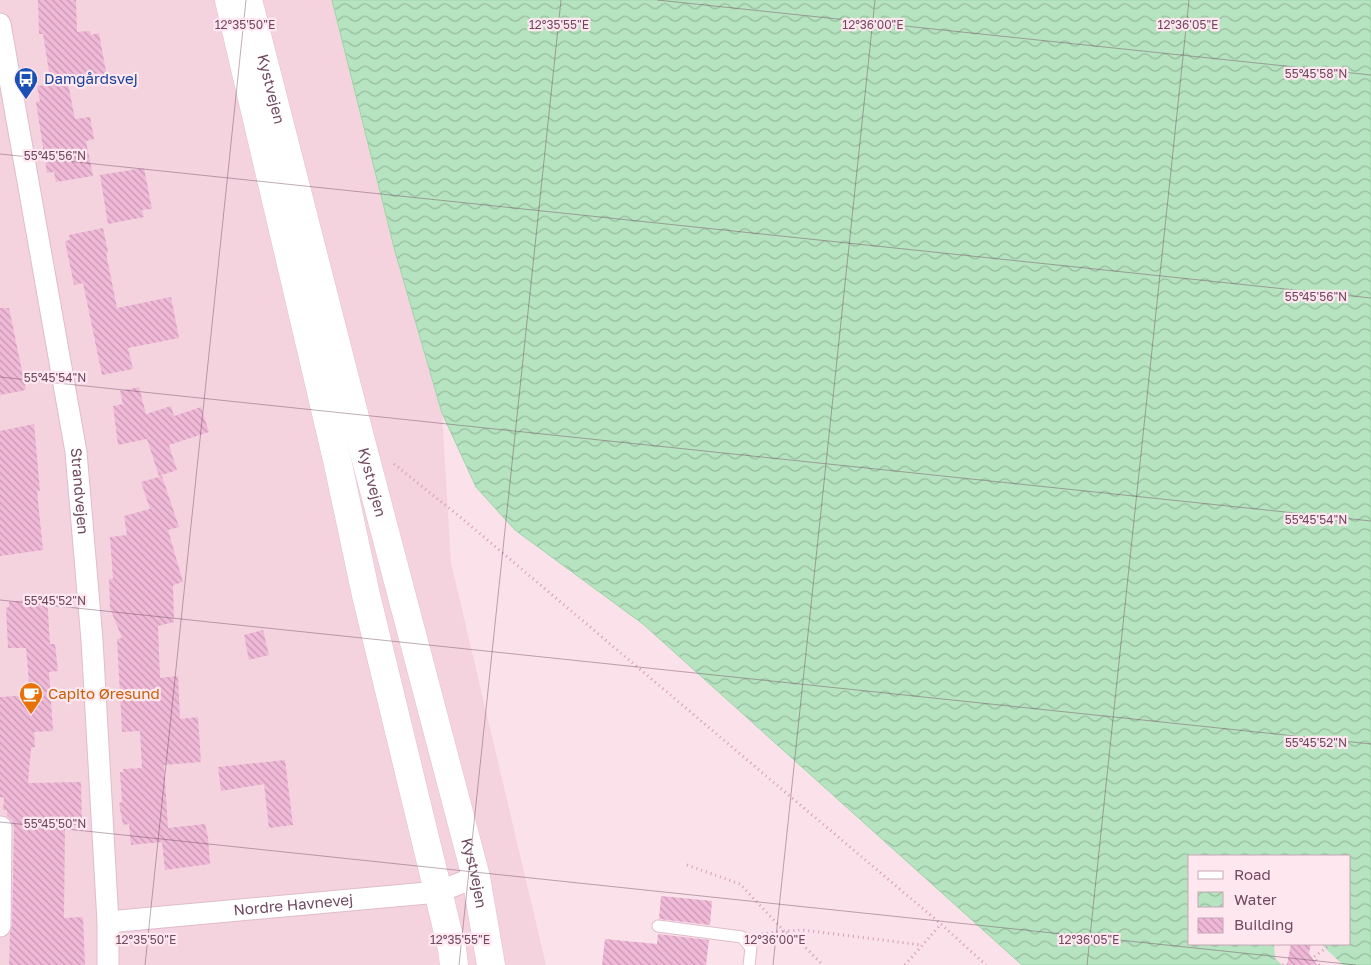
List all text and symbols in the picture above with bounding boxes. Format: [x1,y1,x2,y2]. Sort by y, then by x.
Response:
text: 12°35'50"E [215,17,275,32]
text: 12°35'55"E [529,17,589,32]
text: 12°36'00"E [842,17,904,32]
text: 12°36'05"E [1158,17,1218,32]
street label: Kystvejen [254,52,289,126]
bus stop icon: Damgårdsvej [13,66,39,100]
text: 55°45'58"N [1285,66,1347,81]
place label: Damgårdsvej [44,69,138,87]
text: 55°45'56"N [24,148,86,163]
text: 55°45'56"N [1285,289,1347,304]
text: 55°45'54"N [24,370,86,385]
street label: Kystvejen [355,445,391,519]
street label: Strandvejen [68,447,93,535]
text: 55°45'54"N [1285,512,1347,527]
text: 55°45'52"N [24,593,86,608]
cafe icon: Capito Øresund [18,681,44,715]
place label: Capito Øresund [48,684,160,702]
text: 55°45'52"N [1285,735,1347,750]
text: 55°45'50"N [24,816,86,831]
street label: Kystvejen [458,836,491,909]
legend [1188,855,1351,945]
text: Road [1234,865,1271,883]
street label: Nordre Havnevej [233,890,354,919]
text: Water [1234,890,1277,908]
text: Building [1234,915,1294,933]
text: 12°35'50"E [116,932,176,947]
text: 12°35'55"E [430,932,490,947]
text: 12°36'00"E [744,932,806,947]
text: 12°36'05"E [1059,932,1119,947]

